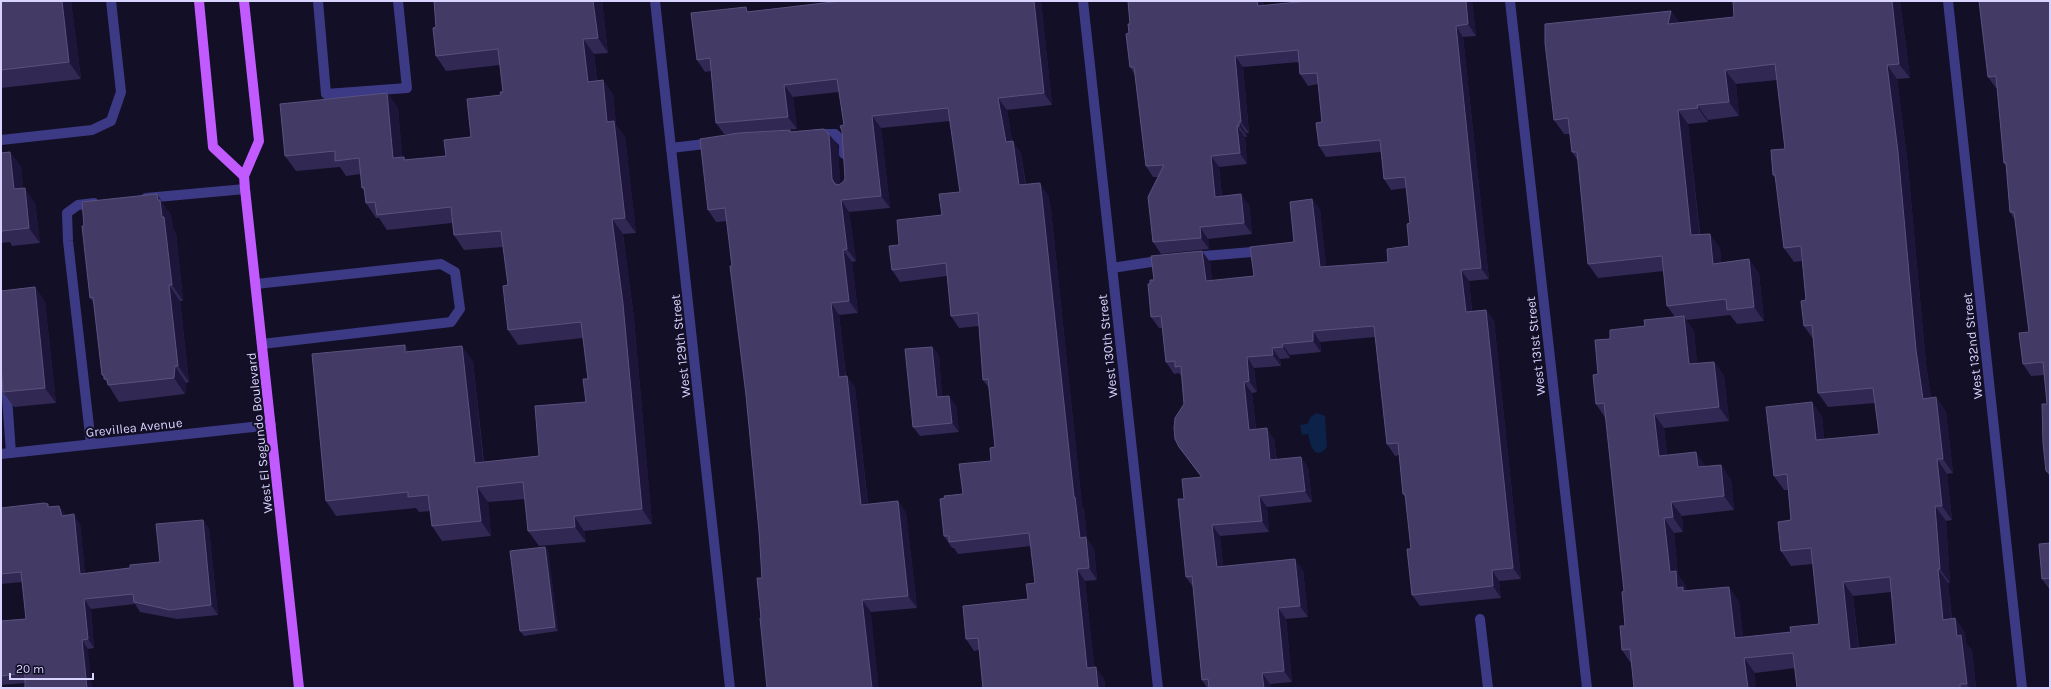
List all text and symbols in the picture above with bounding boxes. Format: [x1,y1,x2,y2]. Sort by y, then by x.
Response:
street label: West 132nd Street [1959,292,1986,400]
street label: West 130th Street [1095,293,1120,398]
street label: West 129th Street [668,294,693,398]
street label: West 131st Street [1523,296,1548,396]
street label: West El Segundo Boulevard [244,352,275,514]
street label: Grevillea Avenue [85,415,183,440]
scale bar [10,655,93,681]
text: 20 m [16,662,44,676]

